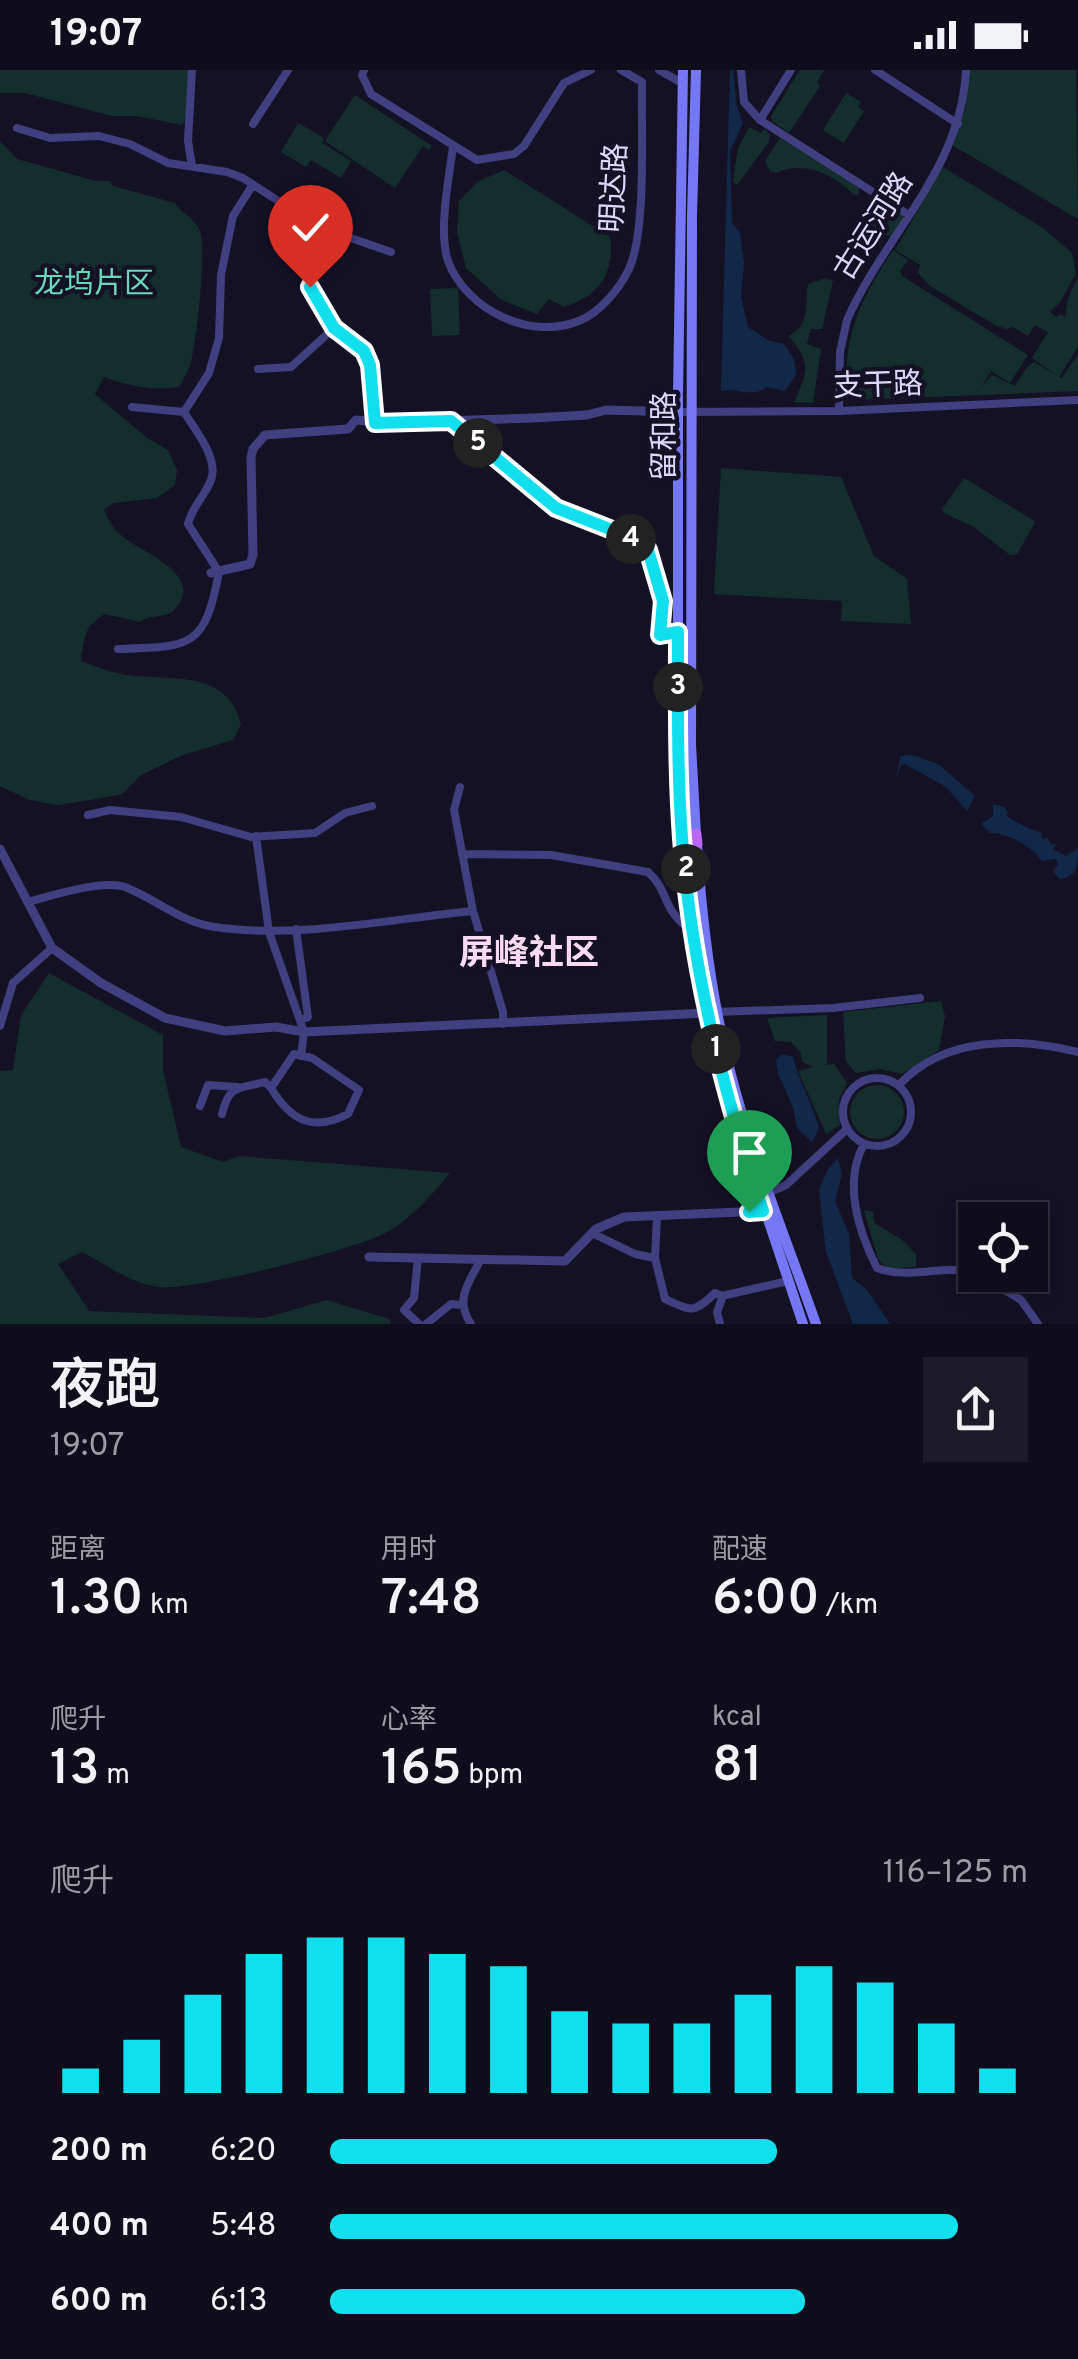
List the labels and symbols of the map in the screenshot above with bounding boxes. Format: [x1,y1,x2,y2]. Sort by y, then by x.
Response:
street label: 明达路 [595,142,637,234]
street label: 古运河路 [828,166,922,288]
pin [268,185,353,288]
park label: 龙坞片区 [34,267,154,304]
street label: 支干路 [832,367,924,407]
street label: 留和路 [648,391,685,481]
pin: 5 [453,418,503,468]
pin: 4 [606,514,656,564]
pin: 3 [653,662,703,712]
pin: 2 [661,844,711,894]
district label: 屏峰社区 [459,933,599,977]
pin: 1 [691,1024,741,1074]
pin [707,1110,792,1213]

